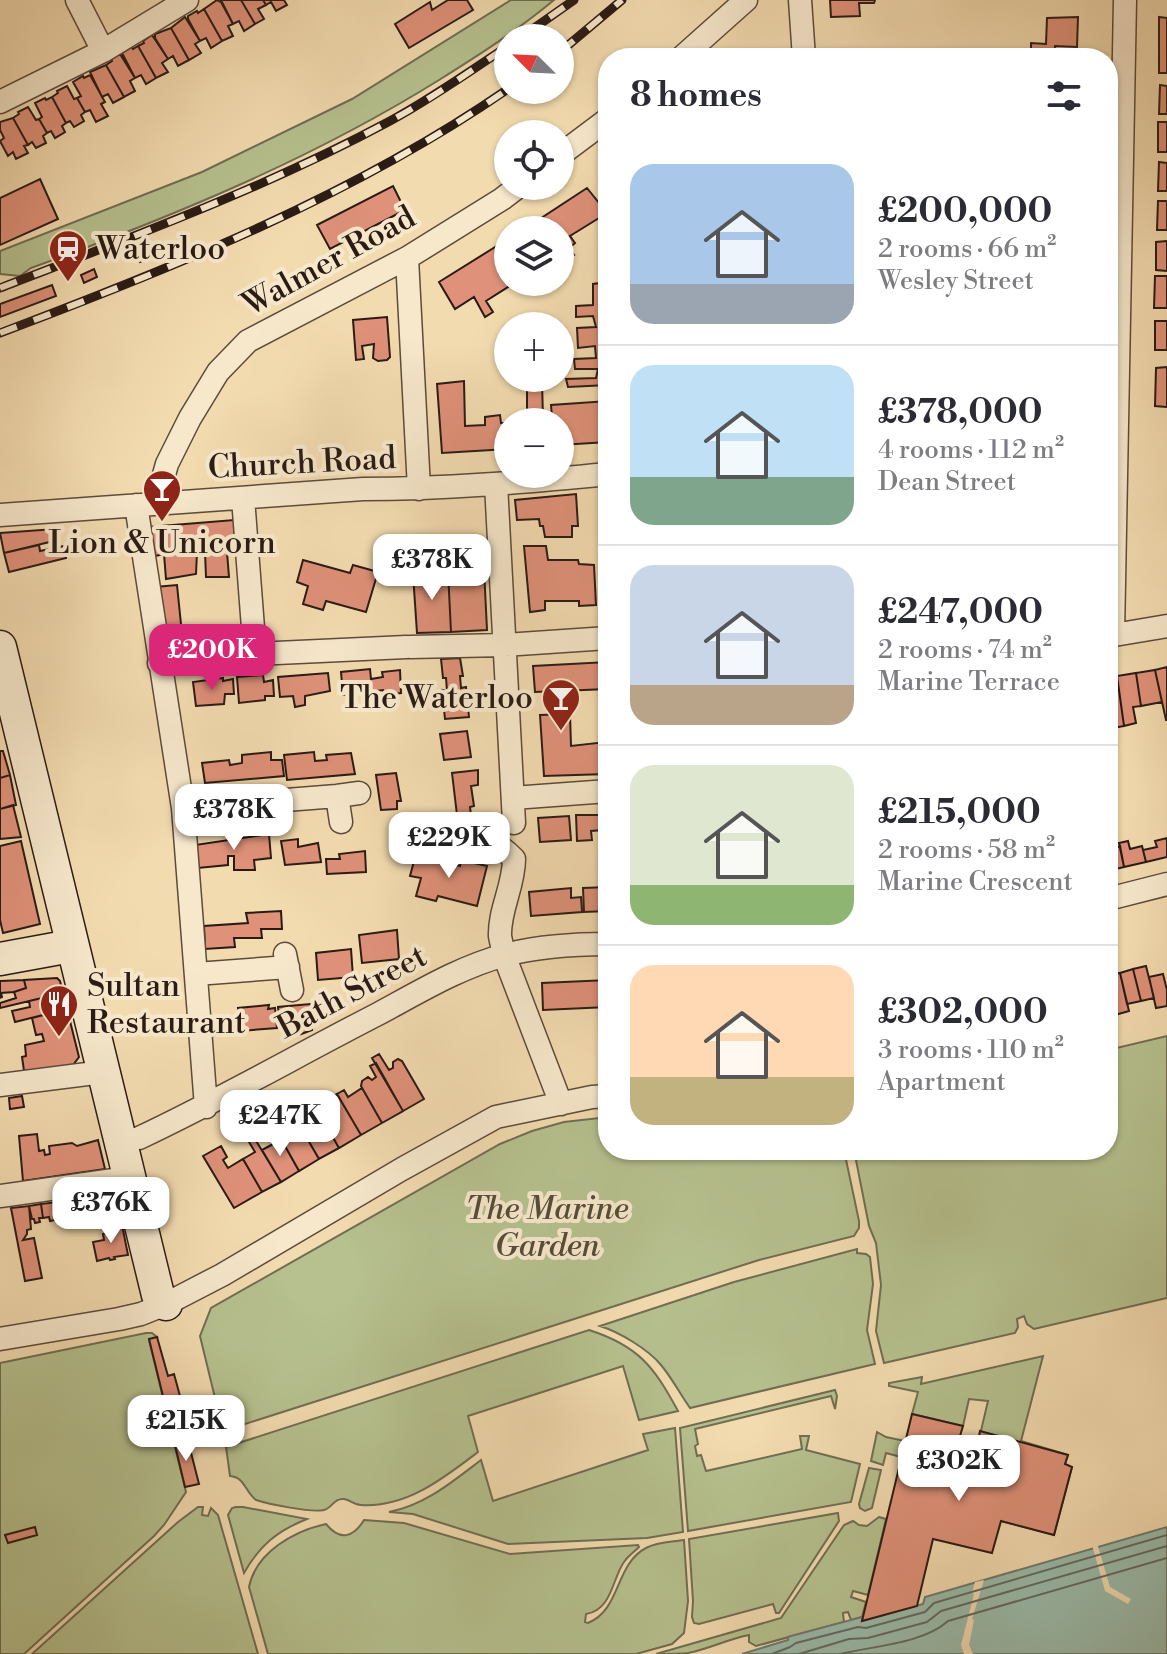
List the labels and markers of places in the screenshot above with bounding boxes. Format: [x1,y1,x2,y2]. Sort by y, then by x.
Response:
station icon: Waterloo [47,228,89,283]
place label: Waterloo [95,229,225,269]
bar icon: Lion & Unicorn [141,468,183,523]
place label: Lion & Unicorn [48,523,276,563]
pin: £378K [376,534,488,602]
pin: £200K [156,624,268,692]
bar icon: The Waterloo [540,677,582,732]
place label: The Waterloo [340,678,533,718]
pin: £378K [178,784,290,852]
pin: £229K [393,812,505,880]
place label: Sultan Restaurant [87,966,246,1043]
restaurant icon: Sultan Restaurant [38,983,80,1038]
pin: £247K [224,1090,336,1158]
pin: £376K [55,1177,167,1245]
pin: £215K [130,1395,242,1463]
pin: £302K [903,1435,1015,1503]

